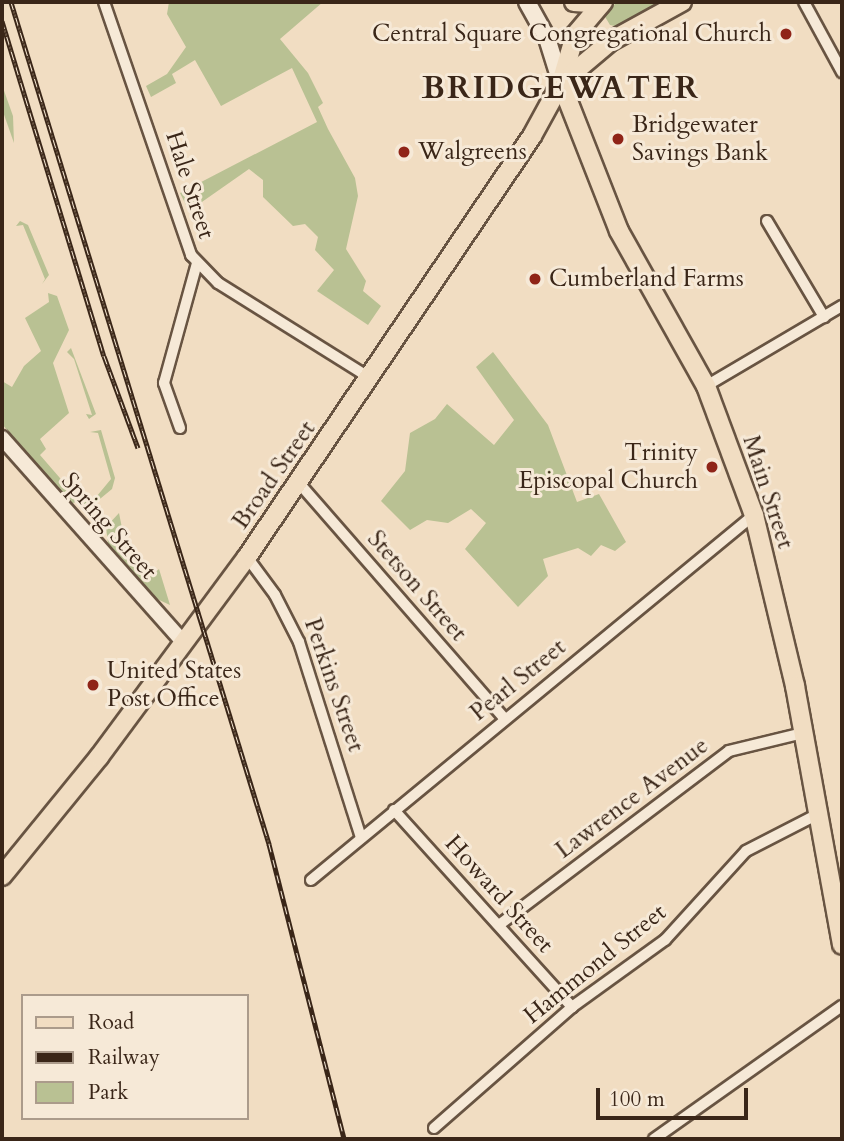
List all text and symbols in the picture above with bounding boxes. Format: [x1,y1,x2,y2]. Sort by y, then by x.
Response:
place label: Central Square Congregational Church [372,20,772,48]
marker: Central Square Congregational Church [778,26,794,42]
district label: BRIDGEWATER [423,69,699,107]
place label: Bridgewater Savings Bank [632,111,768,167]
street label: Hale Street [159,127,221,243]
marker: Bridgewater Savings Bank [610,131,626,147]
place label: Walgreens [418,138,527,166]
marker: Walgreens [396,144,412,160]
place label: Cumberland Farms [549,265,744,293]
marker: Cumberland Farms [527,271,543,287]
street label: Broad Street [226,415,322,535]
street label: Main Street [736,432,800,552]
place label: Trinity Episcopal Church [518,439,698,495]
marker: Trinity Episcopal Church [704,459,720,475]
street label: Spring Street [55,467,163,585]
street label: Stetson Street [361,525,473,647]
street label: Perkins Street [298,614,370,756]
street label: Pearl Street [464,633,572,727]
place label: United States Post Office [107,657,241,713]
marker: United States Post Office [85,677,101,693]
street label: Lawrence Avenue [550,731,714,865]
street label: Howard Street [439,829,559,959]
street label: Hammond Street [518,898,672,1030]
legend [21,994,248,1120]
text: Road [88,1008,134,1037]
text: Railway [88,1043,160,1072]
scale bar [599,1074,751,1118]
text: Park [88,1078,128,1107]
text: 100 m [609,1085,665,1114]

